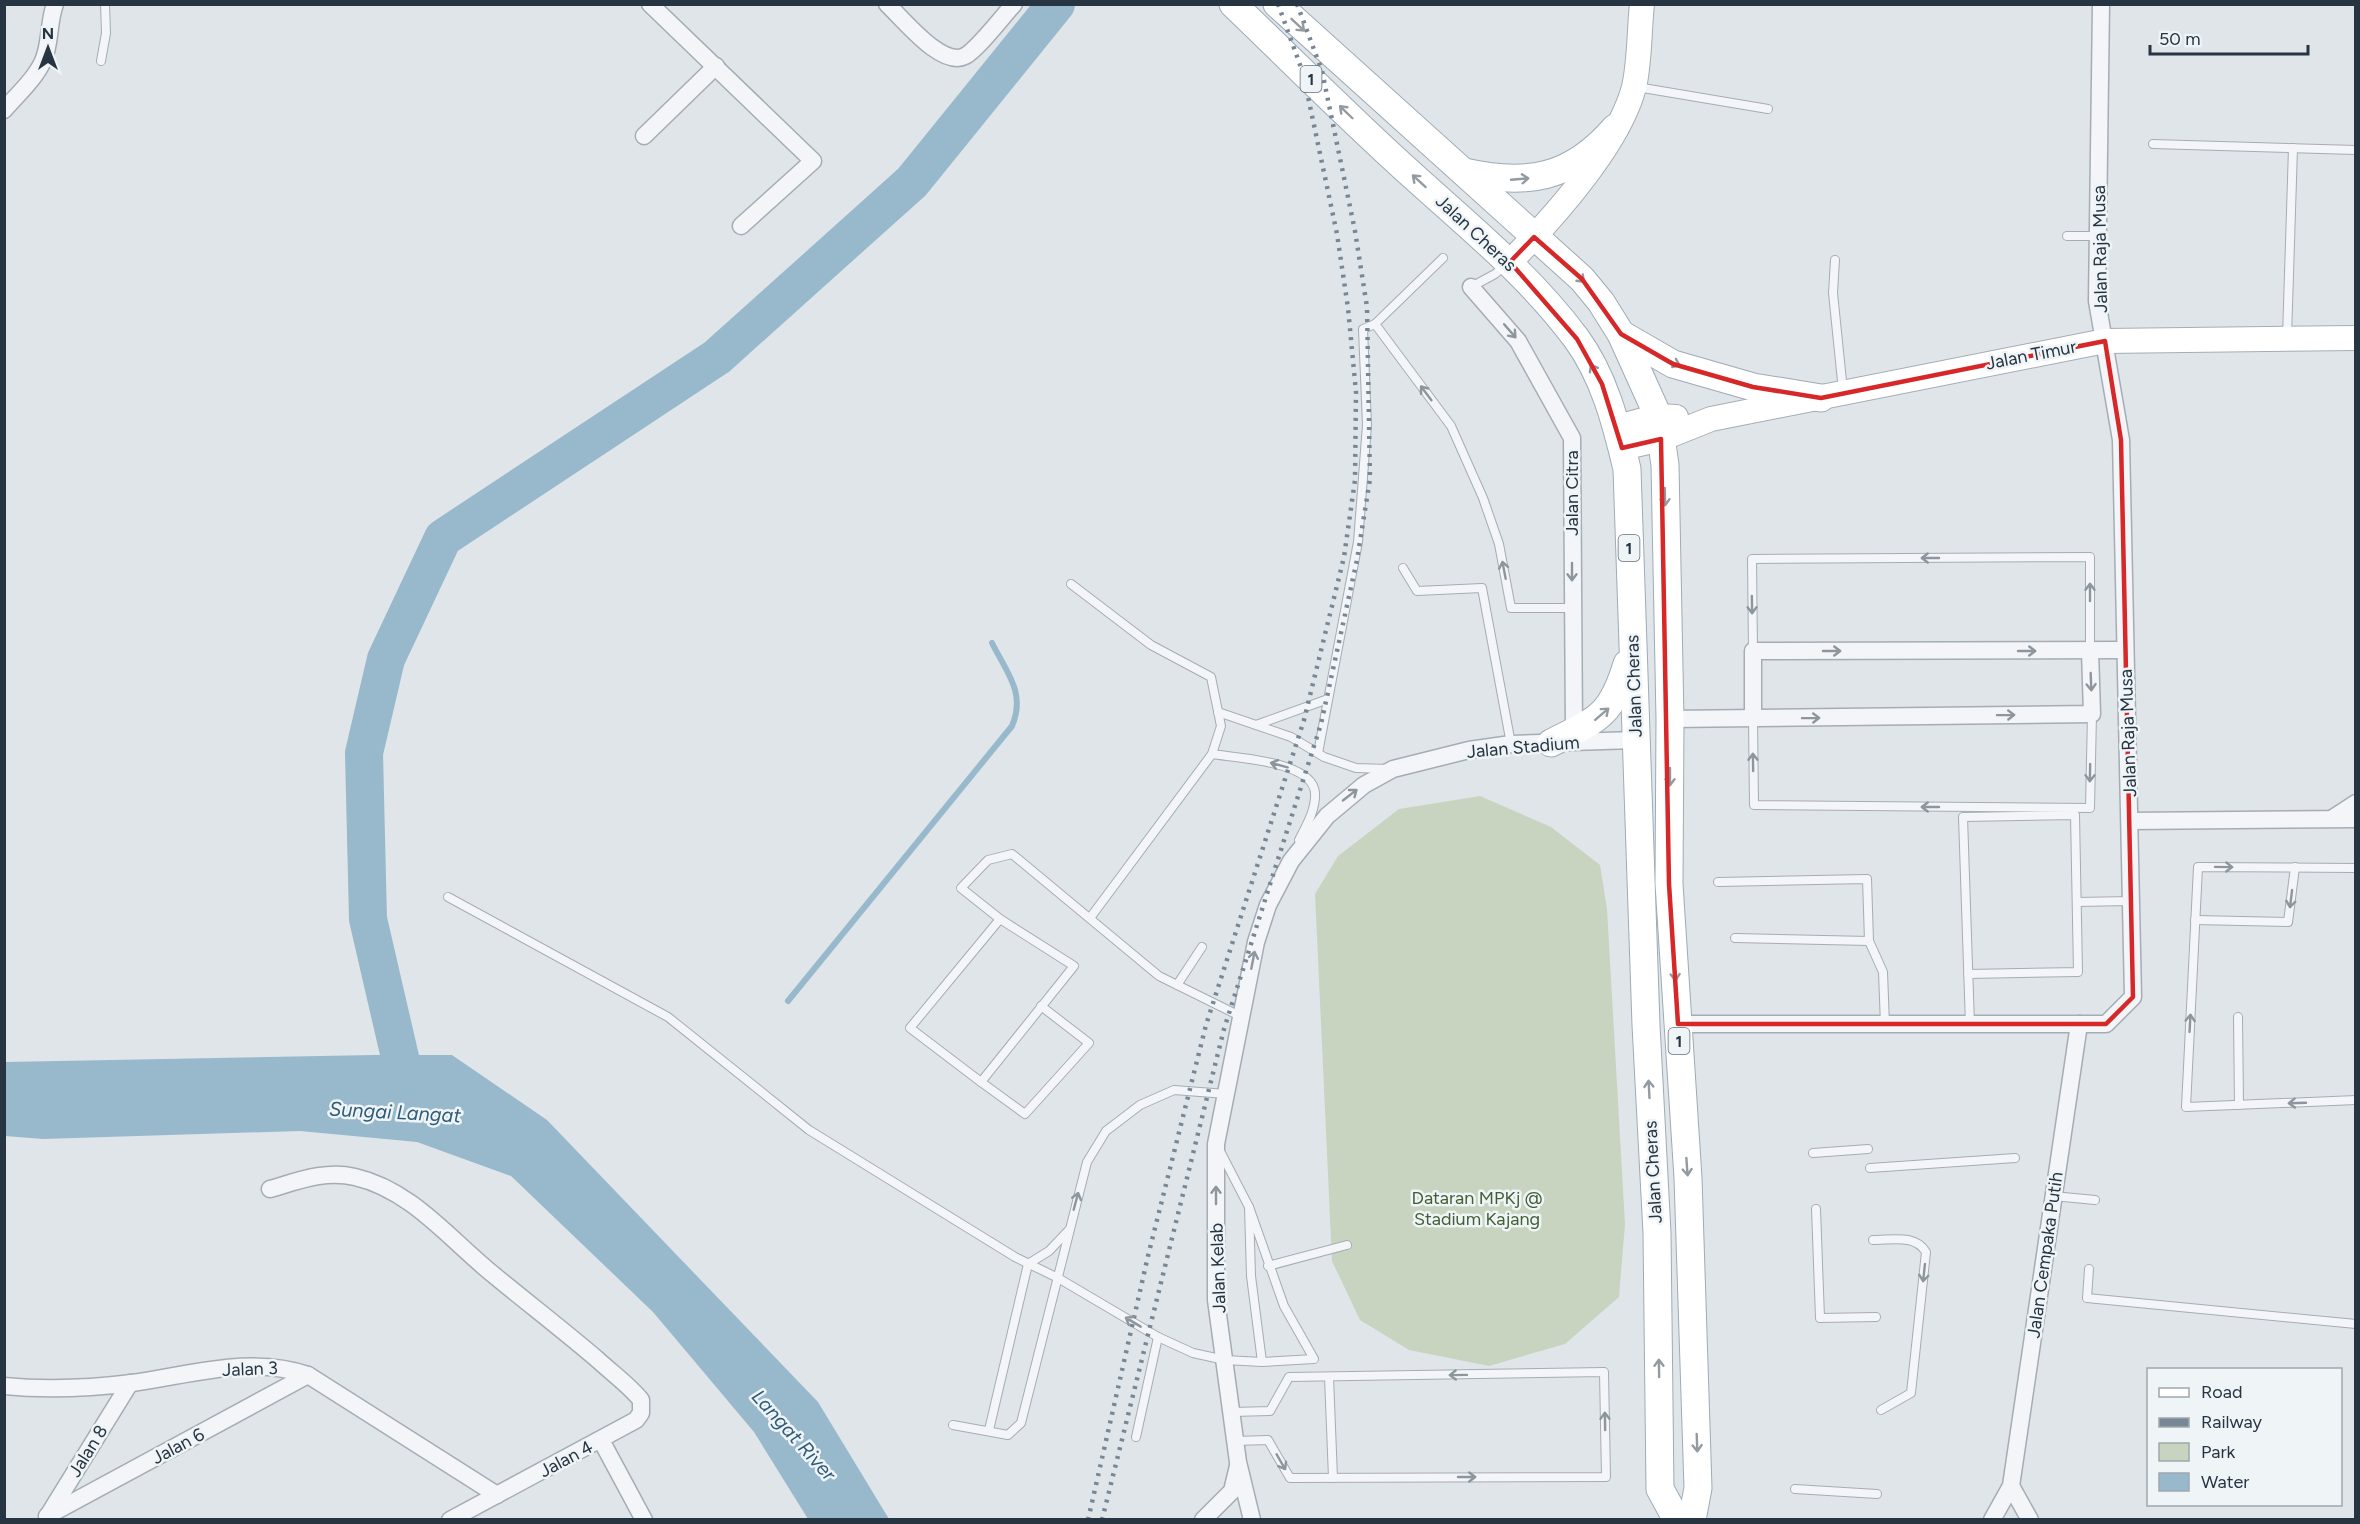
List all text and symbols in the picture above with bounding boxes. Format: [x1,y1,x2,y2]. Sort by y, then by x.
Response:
one-way arrow [1290,17,1305,31]
north arrow [18,18,78,78]
scale bar [2150,18,2308,56]
text: N [42,24,54,43]
text: 50 m [2159,28,2201,50]
road number: 1 [1300,66,1322,92]
one-way arrow [1338,105,1353,120]
one-way arrow [1510,173,1530,184]
one-way arrow [1412,174,1427,188]
street label: Jalan Raja Musa [2088,185,2112,313]
street label: Jalan Cheras [1431,190,1521,276]
one-way arrow [1570,269,1585,283]
one-way arrow [1503,323,1517,338]
street label: Jalan Timur [1984,335,2078,375]
one-way arrow [1663,357,1681,369]
one-way arrow [1589,364,1601,381]
one-way arrow [1420,385,1433,401]
street label: Jalan Citra [1561,450,1583,536]
one-way arrow [1660,487,1671,507]
road number: 1 [1618,535,1640,561]
one-way arrow [1921,552,1941,564]
one-way arrow [1498,560,1509,580]
one-way arrow [1566,561,1578,581]
one-way arrow [2084,583,2096,603]
one-way arrow [1746,594,1758,614]
street label: Jalan Cheras [1621,634,1647,738]
one-way arrow [1822,645,1842,657]
one-way arrow [2017,645,2037,657]
street label: Jalan Raja Musa [2115,669,2141,797]
one-way arrow [2085,672,2097,692]
one-way arrow [1594,707,1609,721]
one-way arrow [1996,709,2016,721]
one-way arrow [1801,712,1821,723]
street label: Jalan Stadium [1466,731,1580,763]
one-way arrow [1748,752,1759,772]
one-way arrow [1270,759,1289,771]
one-way arrow [2085,762,2096,782]
one-way arrow [1664,767,1676,787]
one-way arrow [1342,789,1358,802]
one-way arrow [1921,801,1941,813]
one-way arrow [2214,861,2234,873]
one-way arrow [2285,889,2296,908]
one-way arrow [1248,950,1259,970]
one-way arrow [1669,961,1680,981]
one-way arrow [2185,1013,2196,1033]
road number: 1 [1668,1028,1690,1054]
one-way arrow [1644,1080,1655,1100]
water label: Sungai Langat [328,1097,462,1127]
one-way arrow [2288,1097,2308,1108]
street label: Jalan Cheras [1639,1120,1667,1224]
one-way arrow [1682,1156,1693,1176]
street label: Jalan Cempaka Putih [2022,1170,2068,1340]
one-way arrow [1210,1185,1222,1205]
park label: Dataran MPKj @ Stadium Kajang [1412,1187,1542,1230]
one-way arrow [1071,1192,1083,1211]
street label: Jalan Kelab [1205,1222,1231,1314]
one-way arrow [1918,1262,1929,1282]
one-way arrow [1125,1316,1142,1328]
street label: Jalan 3 [222,1357,278,1381]
one-way arrow [1653,1358,1664,1378]
legend [2147,1368,2342,1506]
one-way arrow [1448,1369,1468,1380]
text: Road [2201,1381,2242,1403]
water label: Langat River [747,1384,842,1486]
one-way arrow [1599,1411,1611,1431]
text: Railway [2201,1411,2263,1433]
street label: Jalan 8 [64,1421,112,1481]
street label: Jalan 6 [148,1423,208,1469]
one-way arrow [1691,1433,1702,1453]
street label: Jalan 4 [536,1436,596,1482]
text: Park [2201,1441,2236,1463]
one-way arrow [1275,1453,1287,1470]
one-way arrow [1457,1471,1477,1483]
text: Water [2201,1471,2249,1493]

